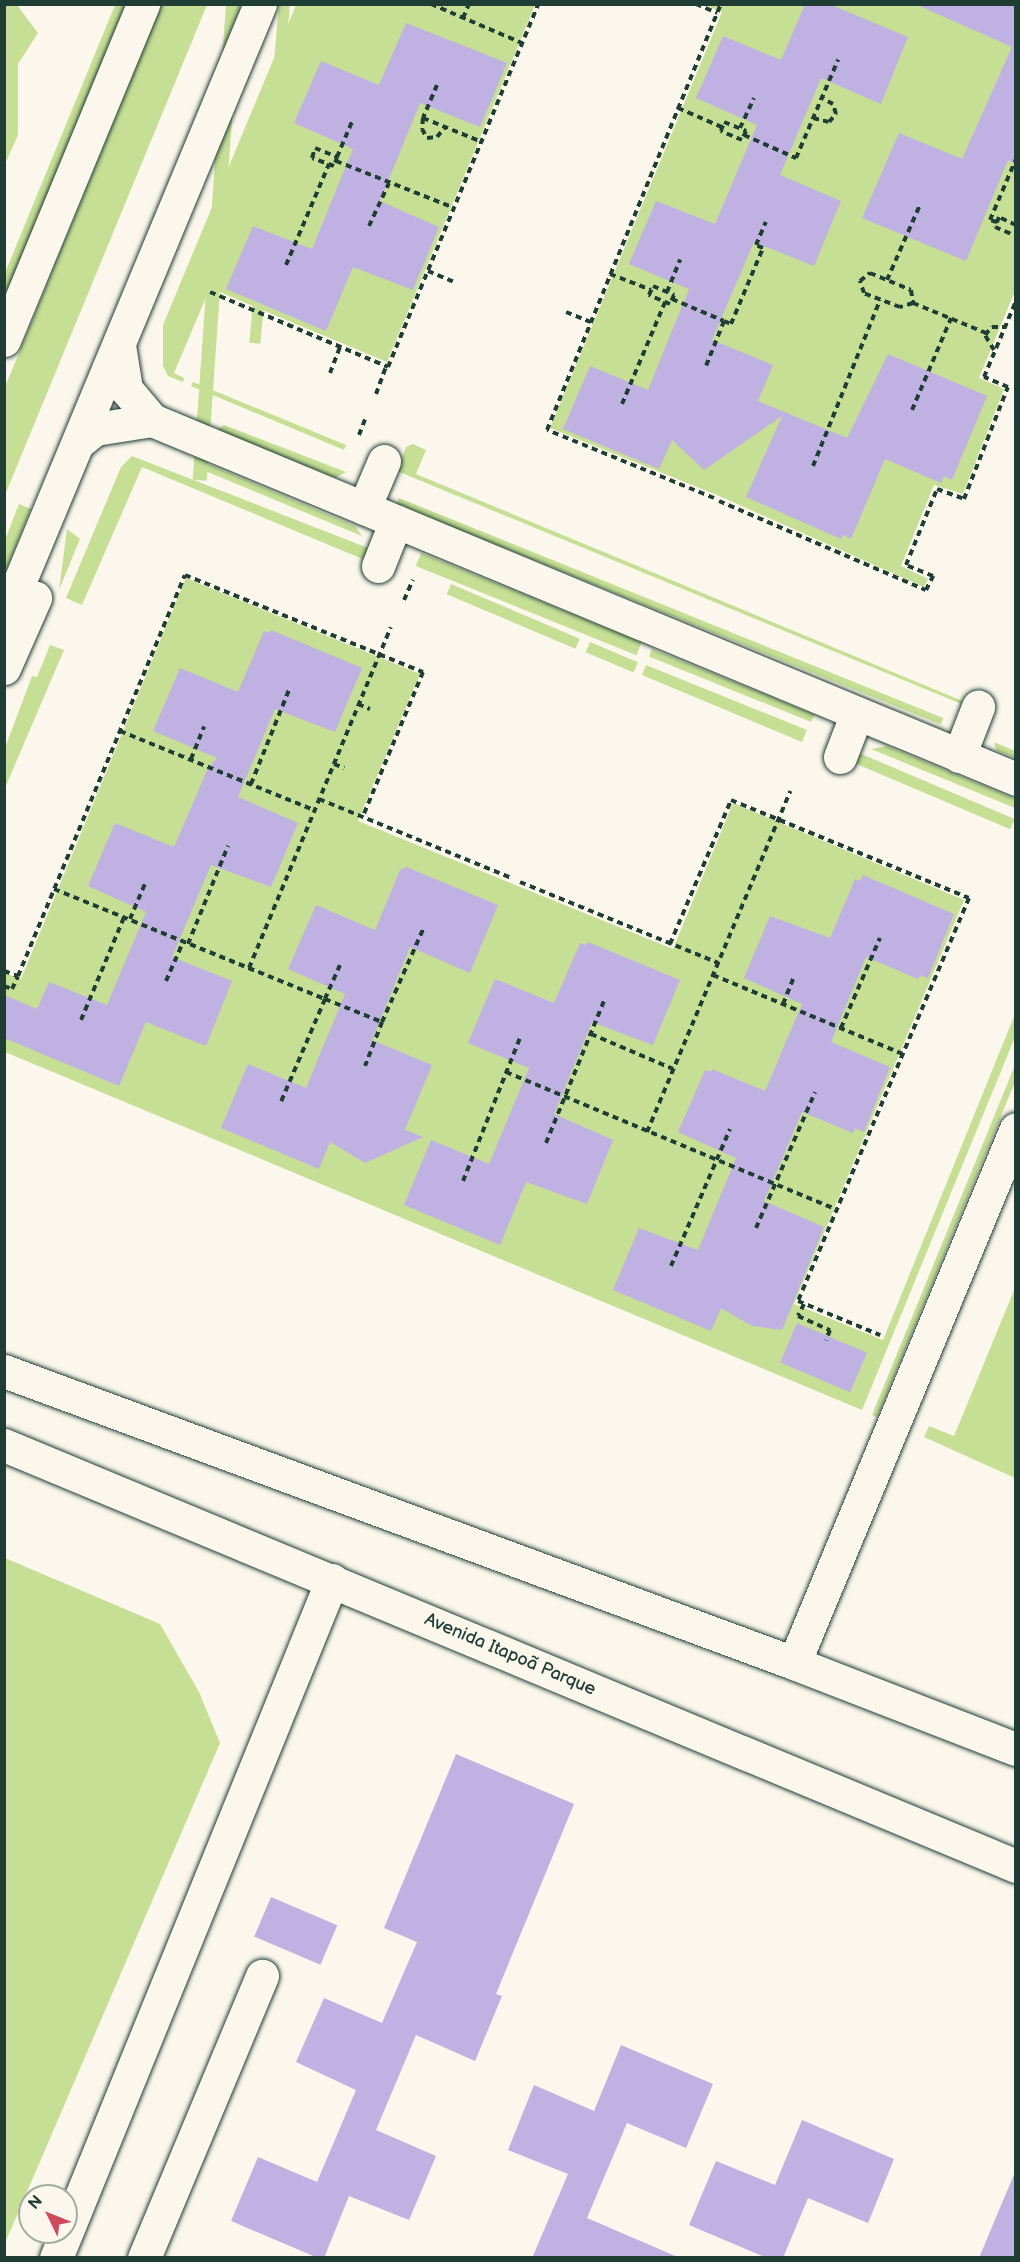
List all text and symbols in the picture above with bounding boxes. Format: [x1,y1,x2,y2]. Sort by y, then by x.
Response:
street label: Avenida Itapoã Parque [421,1609,599,1701]
north arrow [18,2184,78,2244]
text: N [25,2192,47,2214]

